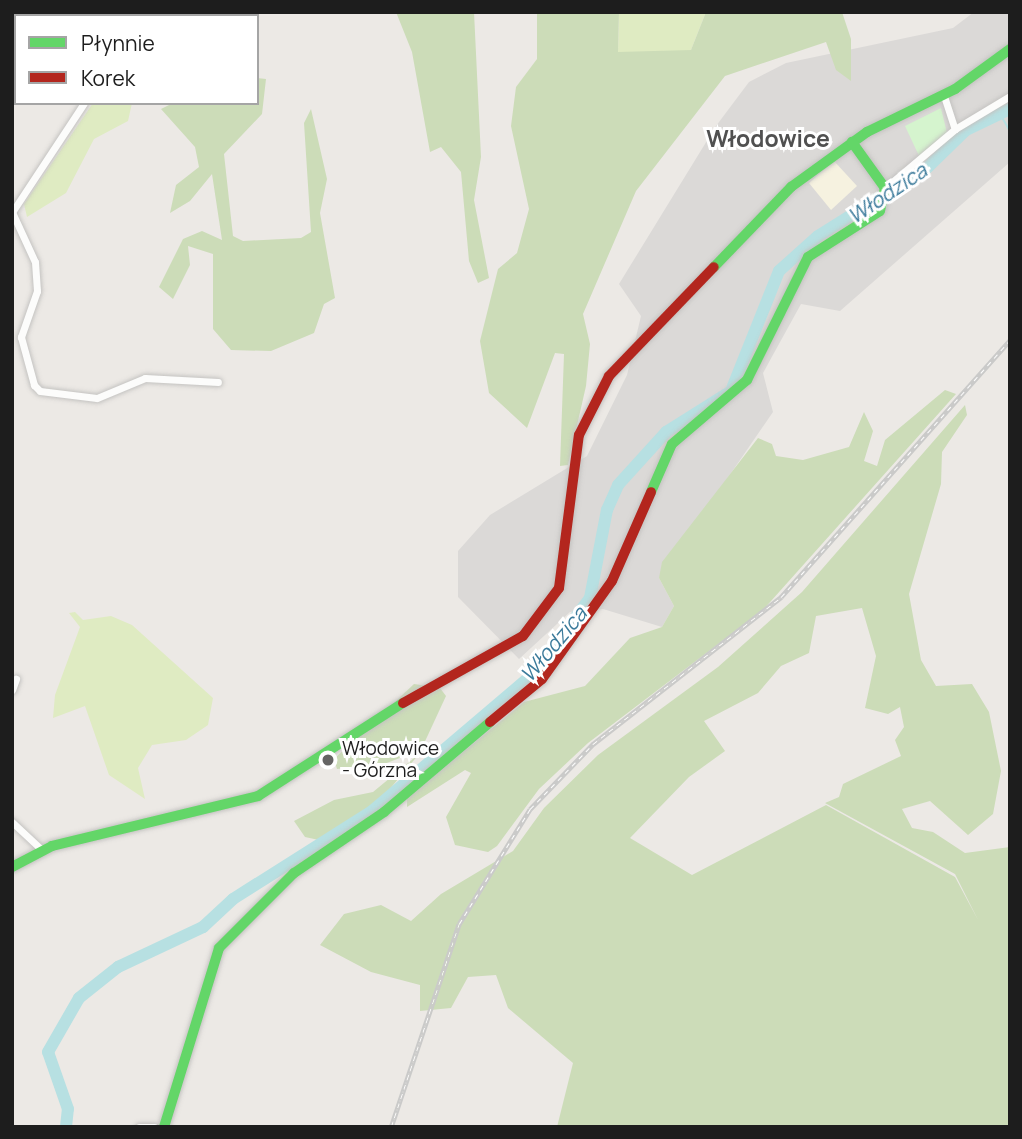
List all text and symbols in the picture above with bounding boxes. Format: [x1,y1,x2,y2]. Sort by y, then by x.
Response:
legend [14,14,259,105]
text: Płynnie [81,29,155,57]
text: Korek [81,64,135,92]
district label: Włodowice [706,124,830,152]
water label: Włodzica [843,157,931,229]
water label: Włodzica [514,601,592,687]
place label: Włodowice - Górzna [342,738,439,782]
marker: Włodowice - Górzna [320,752,336,768]

